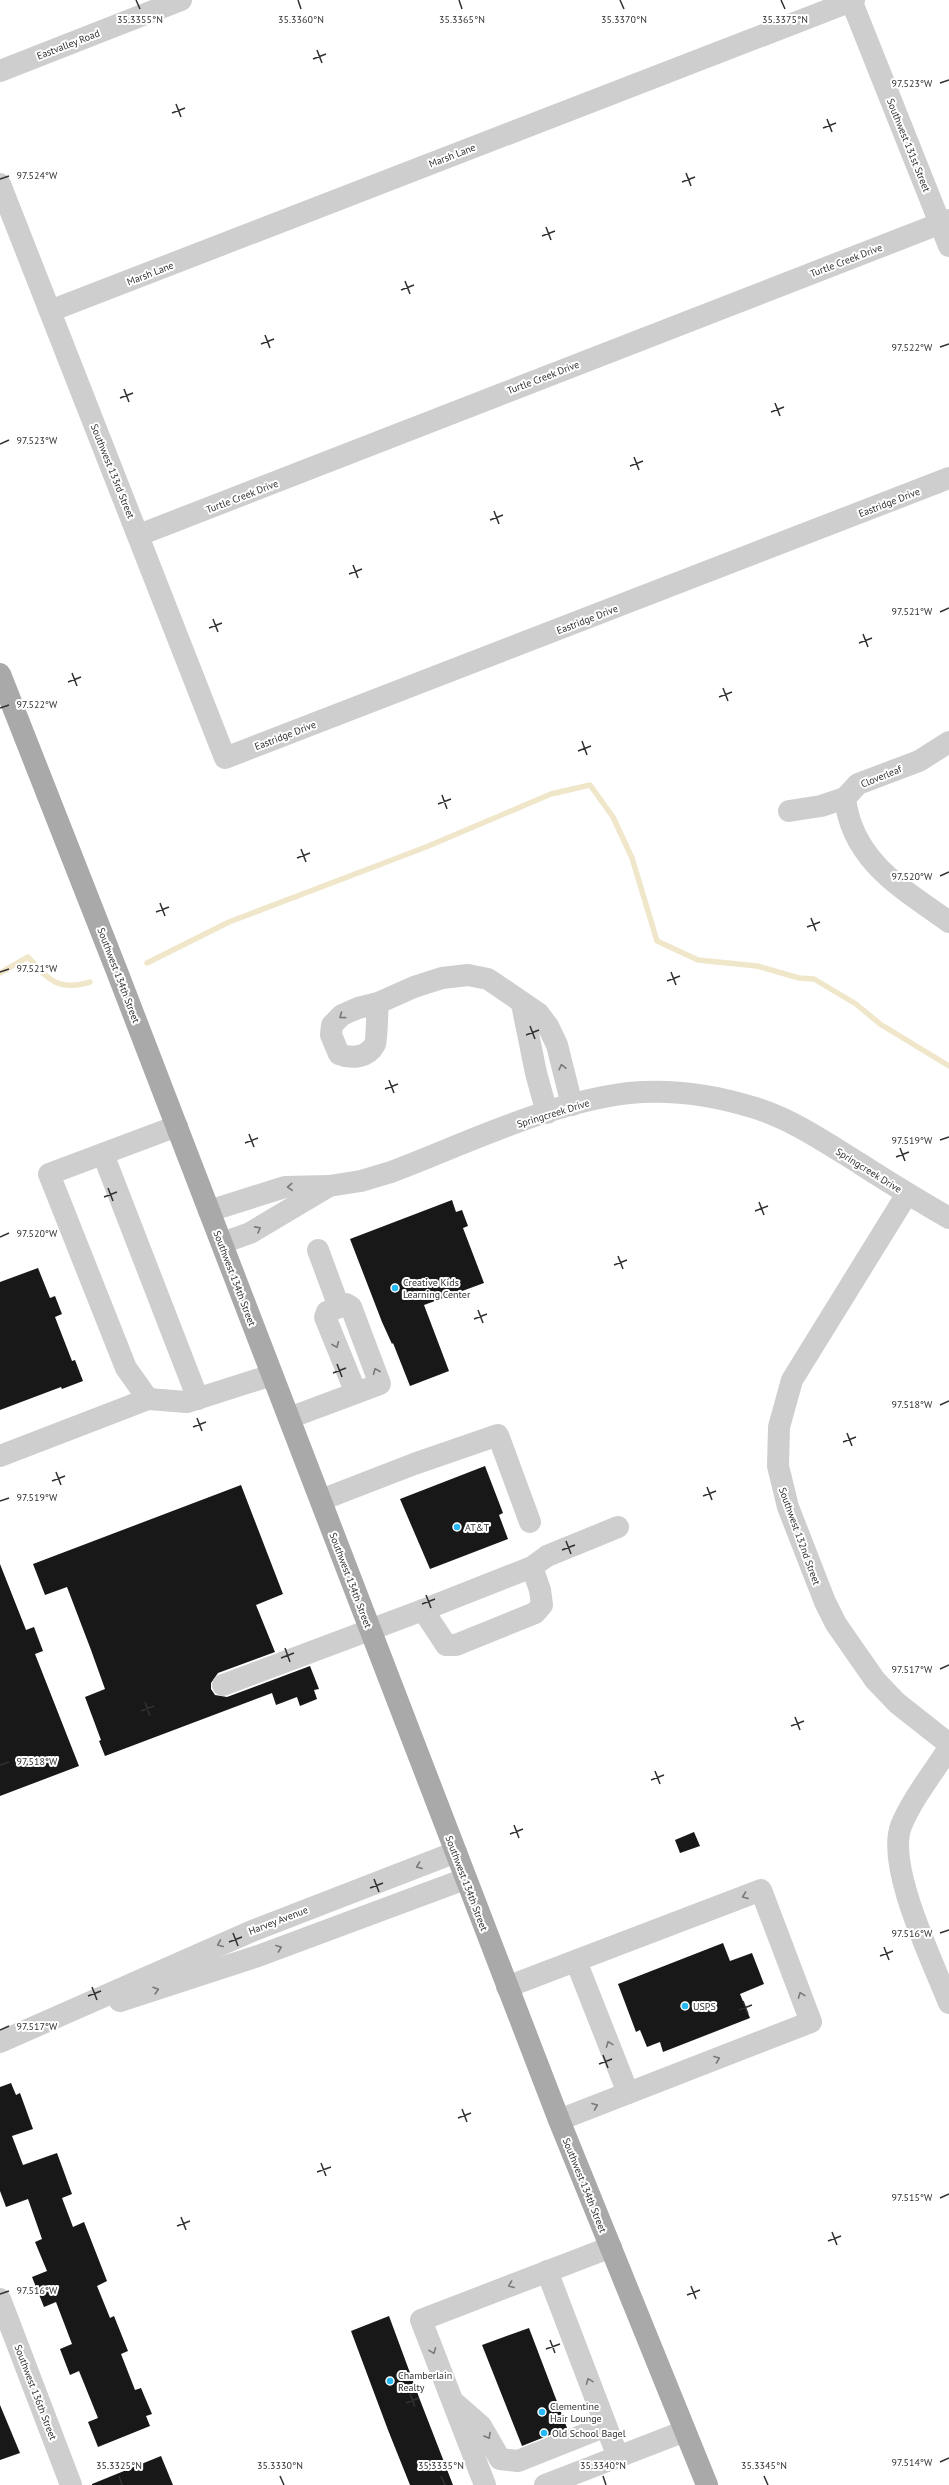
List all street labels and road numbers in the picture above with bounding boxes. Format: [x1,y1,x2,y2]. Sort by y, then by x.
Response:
street label: Eastvalley Road [35,26,102,62]
street label: Southwest 131st Street [884,97,933,194]
street label: Marsh Lane [427,141,477,170]
street label: Turtle Creek Drive [808,241,884,280]
street label: Marsh Lane [125,259,175,288]
street label: Turtle Creek Drive [505,358,581,397]
street label: Southwest 133rd Street [88,422,138,521]
street label: Turtle Creek Drive [204,477,280,516]
street label: Eastridge Drive [857,485,922,520]
street label: Eastridge Drive [555,602,620,637]
street label: Eastridge Drive [253,718,318,753]
street label: Cloverleaf [859,762,904,791]
street label: Southwest 134th Street [94,926,143,1025]
street label: Springcreek Drive [515,1096,591,1131]
street label: Springcreek Drive [833,1145,904,1196]
street label: Southwest 134th Street [210,1229,259,1328]
street label: Southwest 132nd Street [776,1486,823,1587]
street label: Southwest 134th Street [326,1531,375,1630]
street label: Southwest 134th Street [442,1834,491,1933]
street label: Harvey Avenue [247,1903,310,1938]
street label: Southwest 134th Street [560,2136,610,2235]
street label: Southwest 136th Street [11,2343,60,2442]

